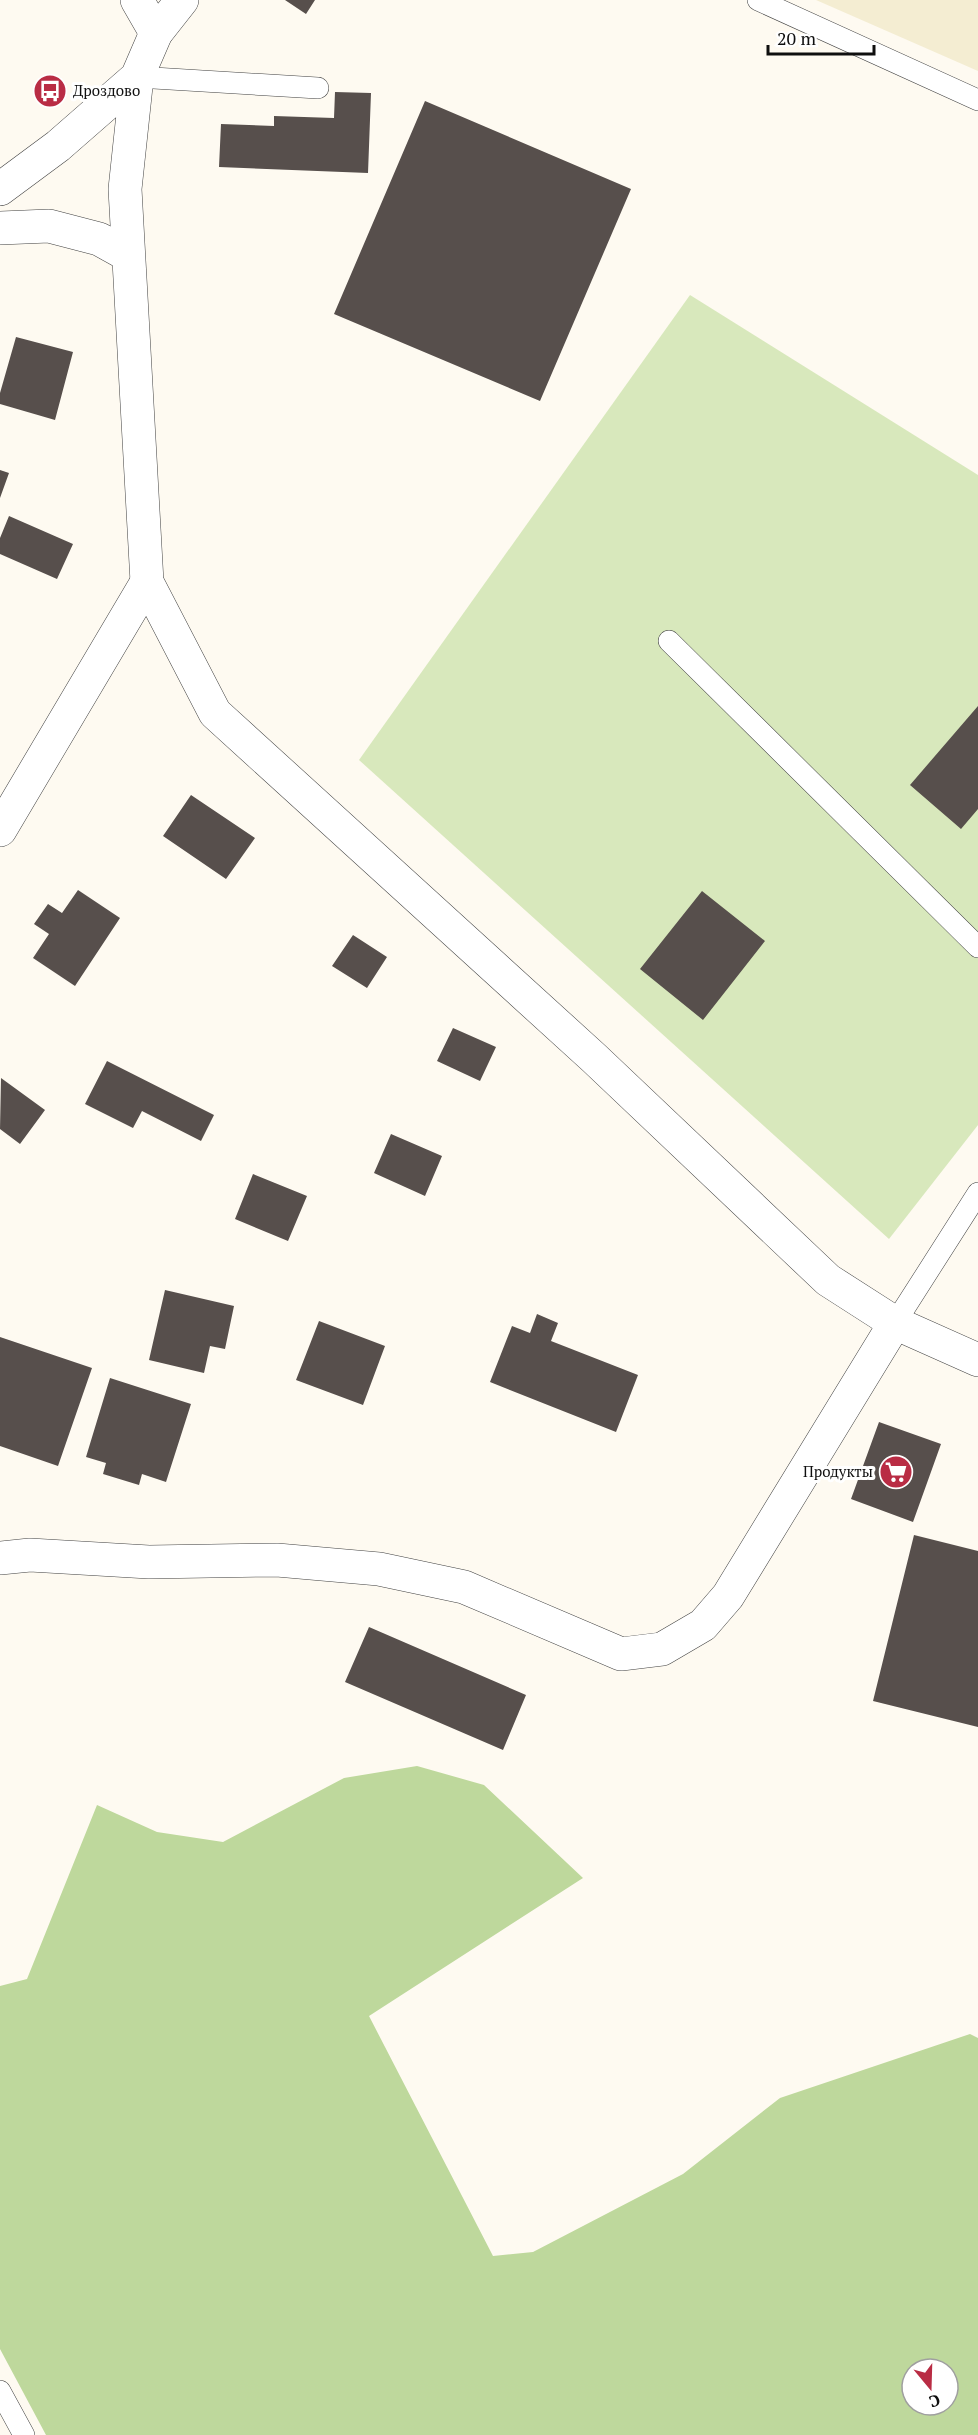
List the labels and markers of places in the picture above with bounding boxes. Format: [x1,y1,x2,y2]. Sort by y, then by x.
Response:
bus stop icon: Дроздово [32,73,68,109]
place label: Дроздово [73,80,140,100]
supermarket icon: Продукты [878,1454,914,1490]
place label: Продукты [803,1461,873,1481]

